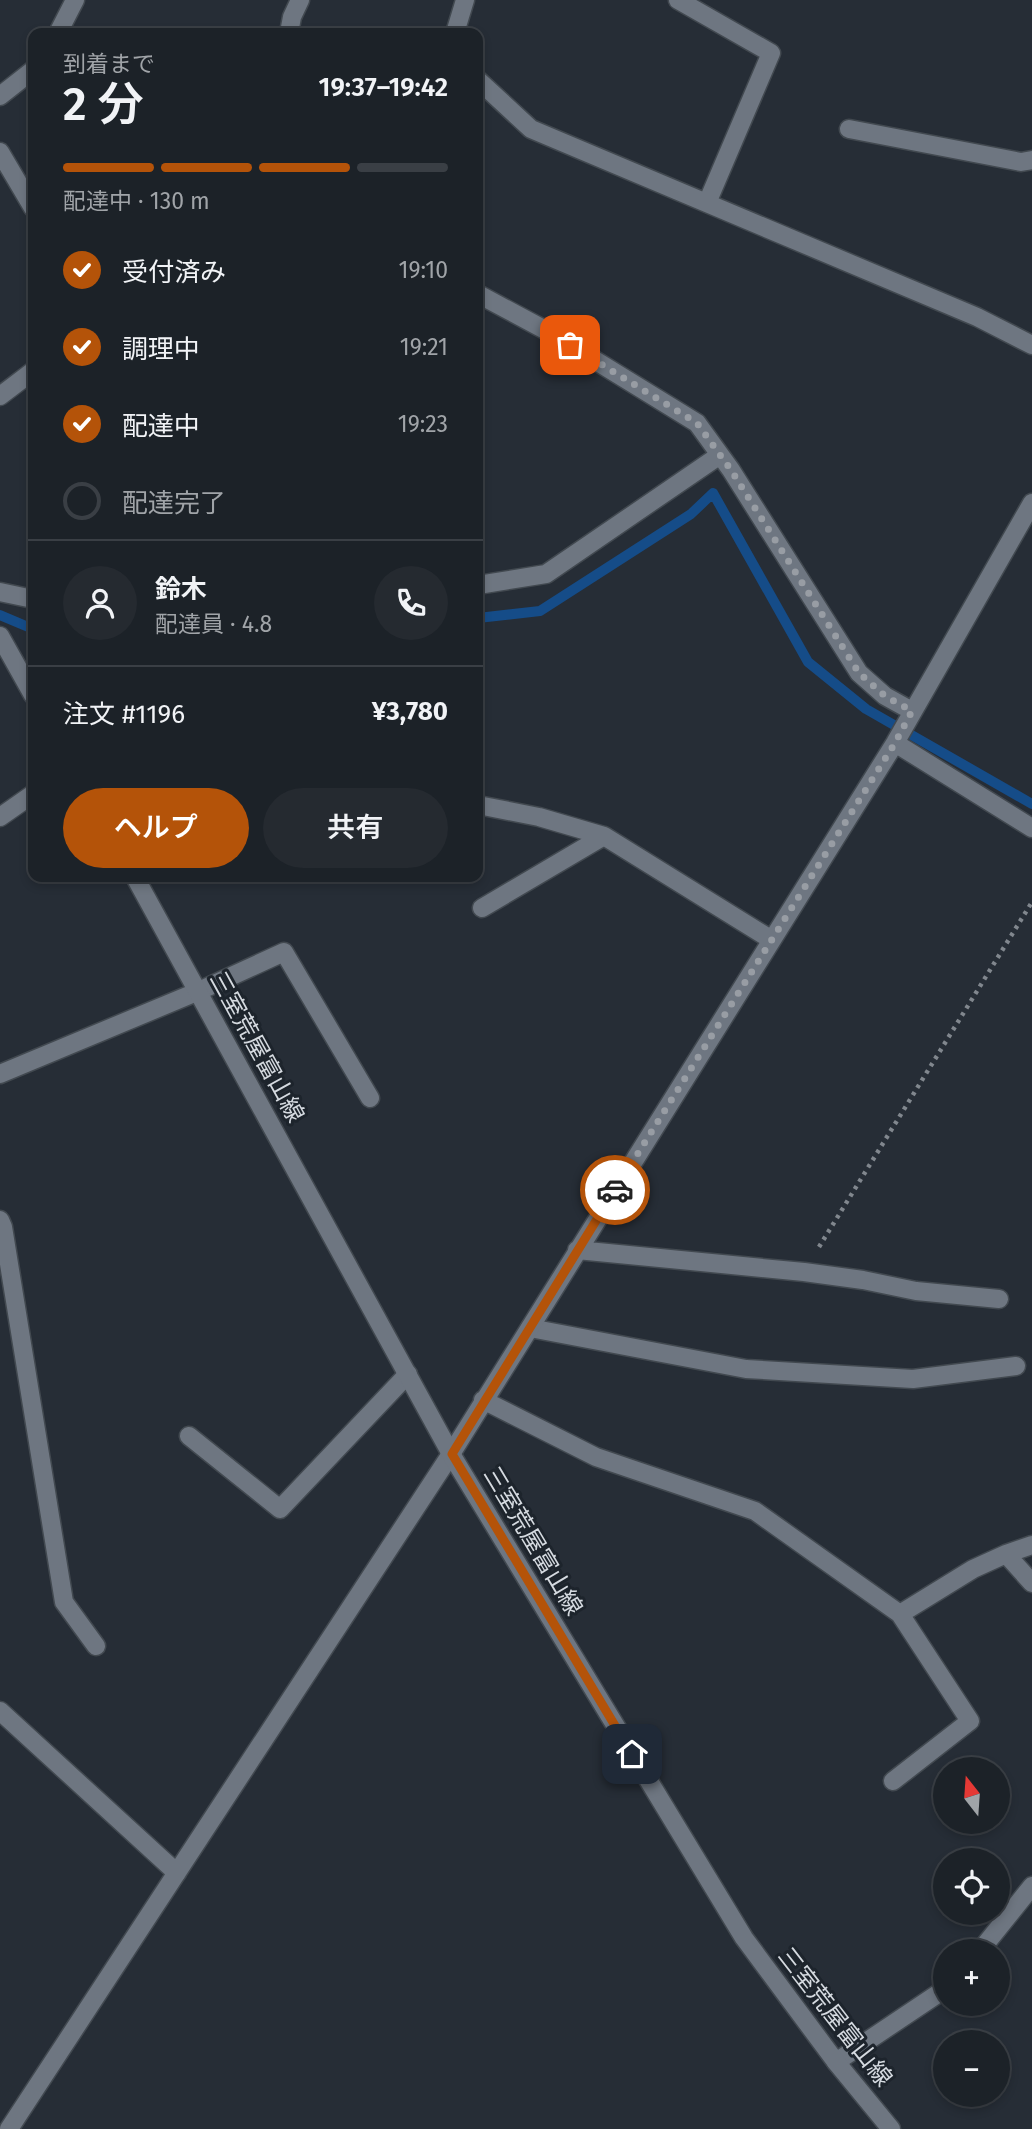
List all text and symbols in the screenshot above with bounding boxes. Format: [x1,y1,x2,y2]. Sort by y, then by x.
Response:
text: 到着まで [63,50,155,78]
text: 19:37–19:42 [319,72,448,103]
text: 2 分 [63,77,144,132]
text: 配達中 · 130 m [63,187,210,215]
icon: check [63,251,101,289]
text: 19:10 [399,256,448,284]
text: 受付済み [122,257,226,288]
pin [540,315,600,375]
icon: bag [551,326,589,364]
icon: check [63,328,101,366]
text: 19:21 [400,333,448,361]
text: 調理中 [122,334,200,365]
icon: check [63,405,101,443]
text: 19:23 [398,410,448,438]
text: 配達中 [122,411,200,442]
text: 配達完了 [122,488,226,519]
button: person [63,566,137,640]
button: phone [374,566,448,640]
text: 鈴木 [155,574,207,605]
text: 配達員 · 4.8 [155,610,272,638]
text: ¥3,780 [372,696,448,727]
text: 注文 #1196 [63,699,185,730]
button: ヘルプ [63,788,249,868]
button: 共有 [263,788,448,868]
street label: 三室荒屋富山線 [204,967,310,1127]
courier [580,1155,650,1225]
icon: car [596,1171,634,1209]
street label: 三室荒屋富山線 [478,1462,588,1620]
pin [602,1724,662,1784]
icon: home [613,1735,651,1773]
north arrow [933,1757,1010,1834]
map controls [933,1757,1010,2107]
button: locate [933,1848,1010,1925]
button: + [933,1939,1010,2016]
street label: 三室荒屋富山線 [772,1942,898,2092]
button: − [933,2030,1010,2107]

